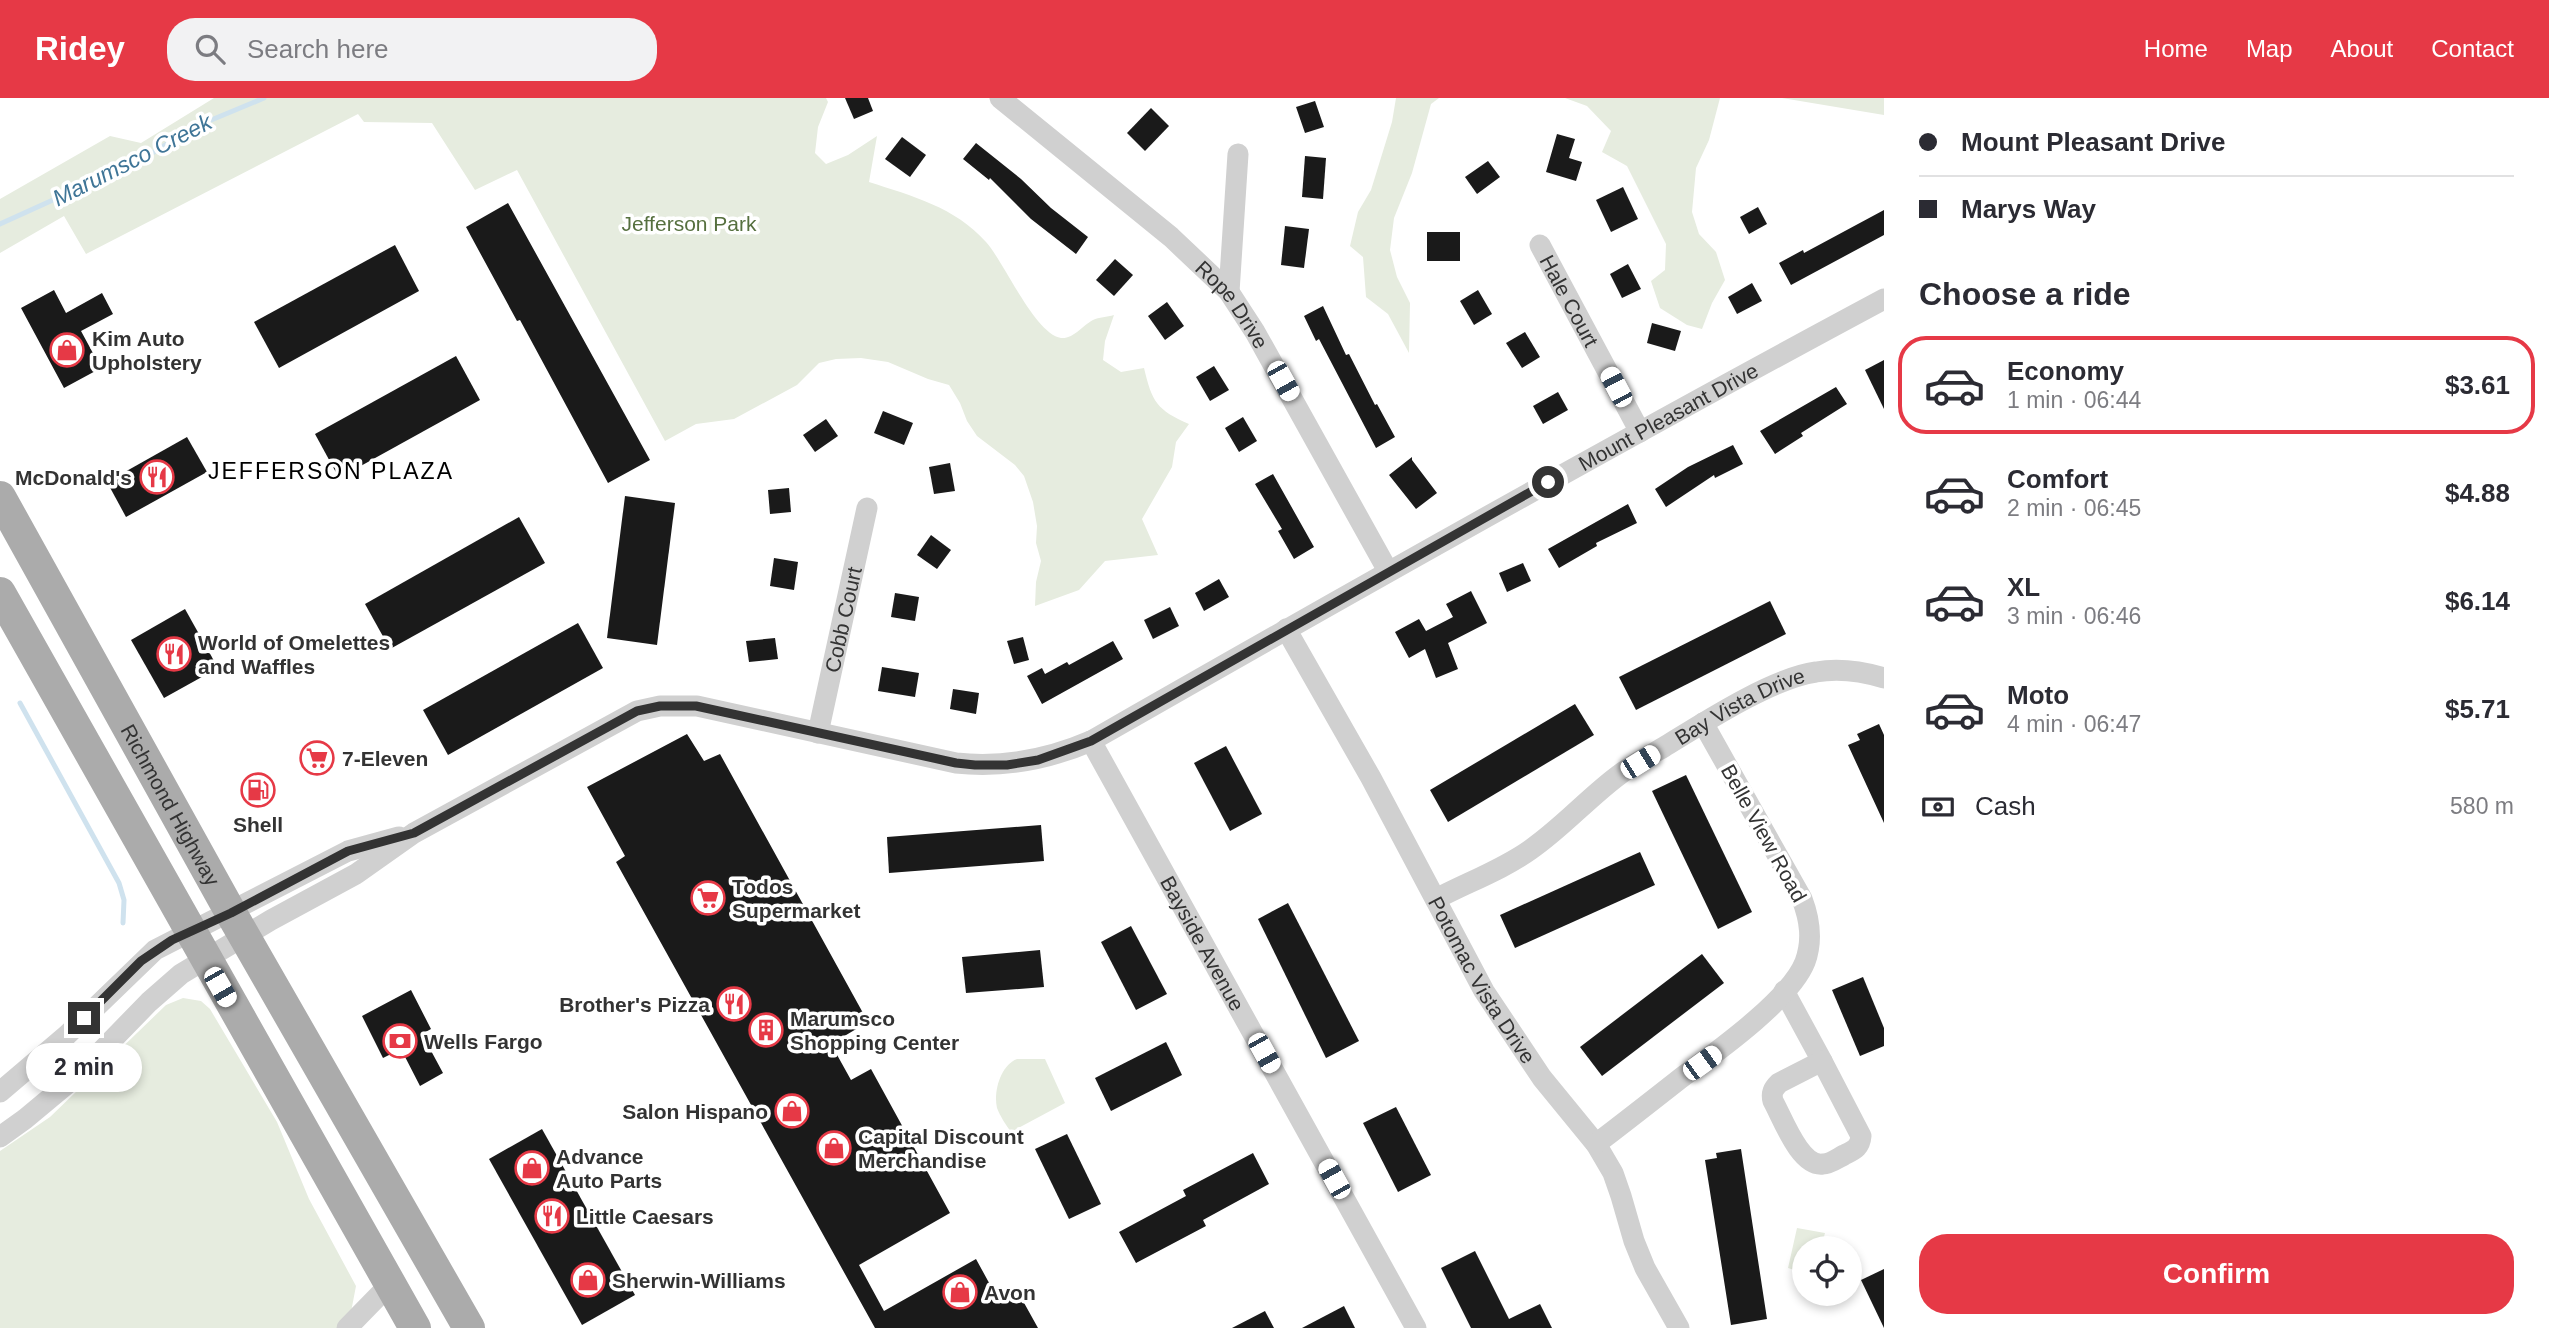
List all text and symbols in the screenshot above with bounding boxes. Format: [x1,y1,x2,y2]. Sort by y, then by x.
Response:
search box [167,18,657,81]
text: Ridey [35,30,125,67]
icon: search [191,30,229,68]
text: Search here [247,34,389,64]
text: Home [2144,35,2208,62]
text: Map [2246,35,2293,62]
text: About [2331,35,2393,62]
text: Contact [2431,35,2514,62]
water label: Marumsco Creek [48,108,217,211]
text: Mount Pleasant Drive [1961,127,2225,157]
text: Marys Way [1961,194,2096,224]
park label: Jefferson Park [621,212,757,235]
street label: Hale Court [1536,251,1604,350]
street label: Rope Drive [1191,256,1273,352]
text: Choose a ride [1919,276,2131,312]
place label: Kim Auto Upholstery [92,327,202,374]
shop icon: Kim Auto Upholstery [48,331,86,369]
icon: car [1923,354,1986,417]
text: Economy [2007,356,2124,386]
car [1264,358,1303,404]
street label: Mount Pleasant Drive [1574,358,1762,475]
car [1597,364,1636,410]
text: $3.61 [2445,370,2510,400]
text: 1 min · 06:44 [2007,387,2141,413]
restaurant icon: McDonald's [138,458,176,496]
district label: JEFFERSON PLAZA [208,458,454,484]
icon: car [1923,462,1986,525]
text: Comfort [2007,464,2108,494]
place label: McDonald's [15,466,132,489]
route start [1532,466,1564,498]
text: $4.88 [2445,478,2510,508]
text: 2 min · 06:45 [2007,495,2141,521]
street label: Cobb Court [820,565,865,675]
icon: car [1923,570,1986,633]
text: XL [2007,572,2040,602]
text: $6.14 [2445,586,2510,616]
text: 3 min · 06:46 [2007,603,2141,629]
place label: World of Omelettes and Waffles [198,631,390,678]
restaurant icon: World of Omelettes and Waffles [155,635,193,673]
street label: Bay Vista Drive [1670,663,1807,749]
icon: car [1923,678,1986,741]
text: Moto [2007,680,2069,710]
text: $5.71 [2445,694,2510,724]
text: 4 min · 06:47 [2007,711,2141,737]
street label: Richmond Highway [117,720,225,890]
supermarket icon: 7-Eleven [298,739,336,777]
car [1617,742,1664,782]
place label: 7-Eleven [342,747,428,770]
street label: Belle View Road [1717,760,1811,906]
fuel station icon: Shell [239,771,277,809]
icon: cash [1919,788,1957,826]
text: Cash [1975,791,2036,821]
text: 580 m [2450,793,2514,819]
place label: Shell [233,813,283,836]
street label: Bayside Avenue [1156,872,1249,1014]
place label: Todos Supermarket [732,875,860,922]
supermarket icon: Todos Supermarket [689,879,727,917]
street label: Potomac Vista Drive [1424,892,1540,1068]
car [201,964,240,1010]
restaurant icon: Brother's Pizza [715,985,753,1023]
place label: Brother's Pizza [559,993,710,1016]
route end [68,1002,100,1034]
place label: Marumsco Shopping Center [790,1007,959,1054]
building icon: Marumsco Shopping Center [747,1011,785,1049]
bank icon: Wells Fargo [381,1022,419,1060]
place label: Wells Fargo [424,1030,543,1053]
car [1245,1030,1284,1076]
callout: 2 min [26,1042,142,1091]
car [1679,1042,1726,1084]
text: 2 min [54,1054,114,1080]
shop icon: Salon Hispano [773,1092,811,1130]
place label: Salon Hispano [622,1100,768,1123]
place label: Capital Discount Merchandise [858,1125,1024,1172]
shop icon: Capital Discount Merchandise [815,1129,853,1167]
place label: Advance Auto Parts [556,1145,662,1192]
shop icon: Advance Auto Parts [513,1149,551,1187]
car [1315,1156,1354,1202]
restaurant icon: Little Caesars [533,1197,571,1235]
place label: Little Caesars [576,1205,714,1228]
button: Confirm [1919,1234,2514,1314]
map controls [1792,1236,1862,1306]
button: locate [1792,1236,1862,1306]
shop icon: Sherwin-Williams [569,1261,607,1299]
place label: Sherwin-Williams [612,1269,786,1292]
shop icon: Avon [941,1273,979,1311]
place label: Avon [984,1281,1036,1304]

